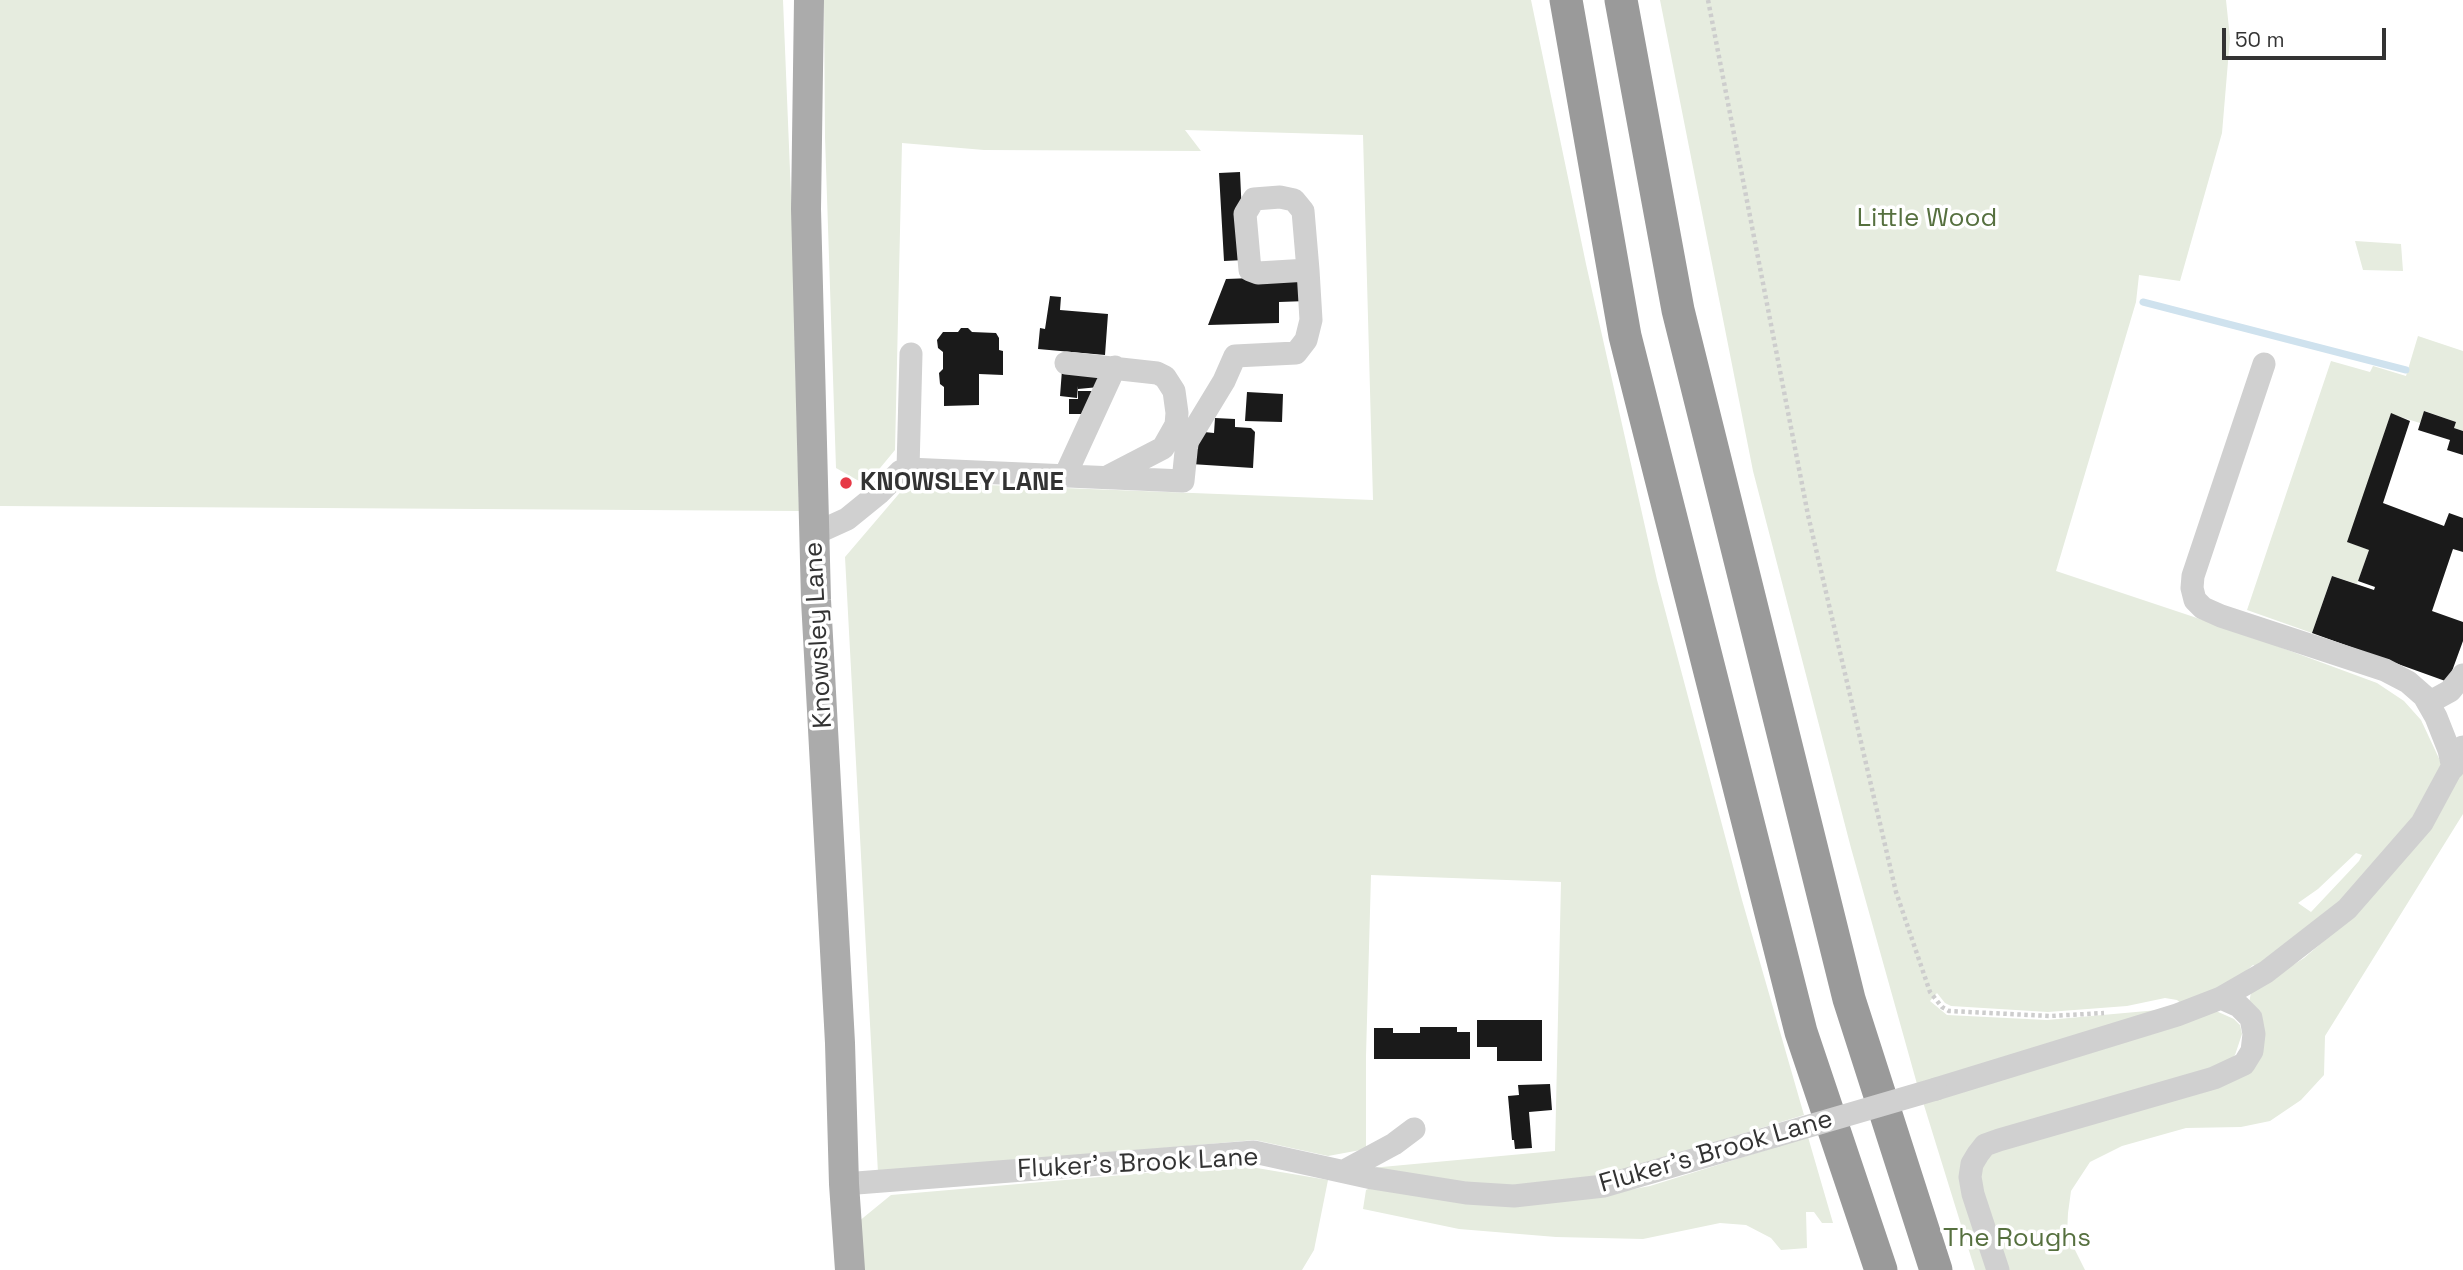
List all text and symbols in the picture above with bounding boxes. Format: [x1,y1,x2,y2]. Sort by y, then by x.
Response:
scale bar [2225,14,2390,58]
text: 50 m [2235,26,2285,53]
park label: Little Wood [1857,203,1997,235]
place label: KNOWSLEY LANE [860,467,1064,499]
marker: KNOWSLEY LANE [838,475,854,491]
street label: Knowsley Lane [799,541,839,729]
street label: Fluker's Brook Lane [1596,1104,1836,1200]
street label: Fluker's Brook Lane [1017,1142,1259,1186]
park label: The Roughs [1943,1223,2091,1255]

